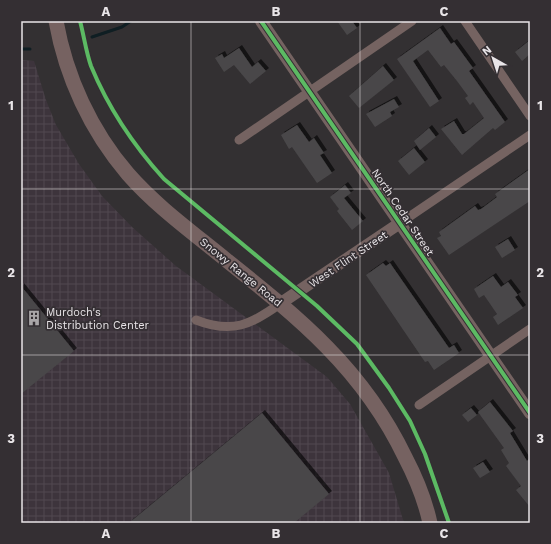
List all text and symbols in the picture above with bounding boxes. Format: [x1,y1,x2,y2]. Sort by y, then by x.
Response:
text: A [102,4,111,19]
text: B [272,4,281,19]
text: C [440,4,449,19]
north arrow [473,38,513,78]
text: N [480,43,494,58]
text: 1 [8,98,14,113]
text: 1 [537,98,543,113]
street label: North Cedar Street [369,166,437,259]
street label: West Flint Street [307,228,390,290]
street label: Snowy Range Road [197,235,284,309]
text: 2 [7,265,15,280]
text: 2 [536,265,544,280]
place label: Murdoch's Distribution Center [46,306,150,332]
building icon: Murdoch's Distribution Center [25,309,43,327]
text: 3 [7,431,15,446]
text: 3 [536,431,544,446]
text: A [102,526,111,541]
text: B [272,526,281,541]
text: C [440,526,449,541]

